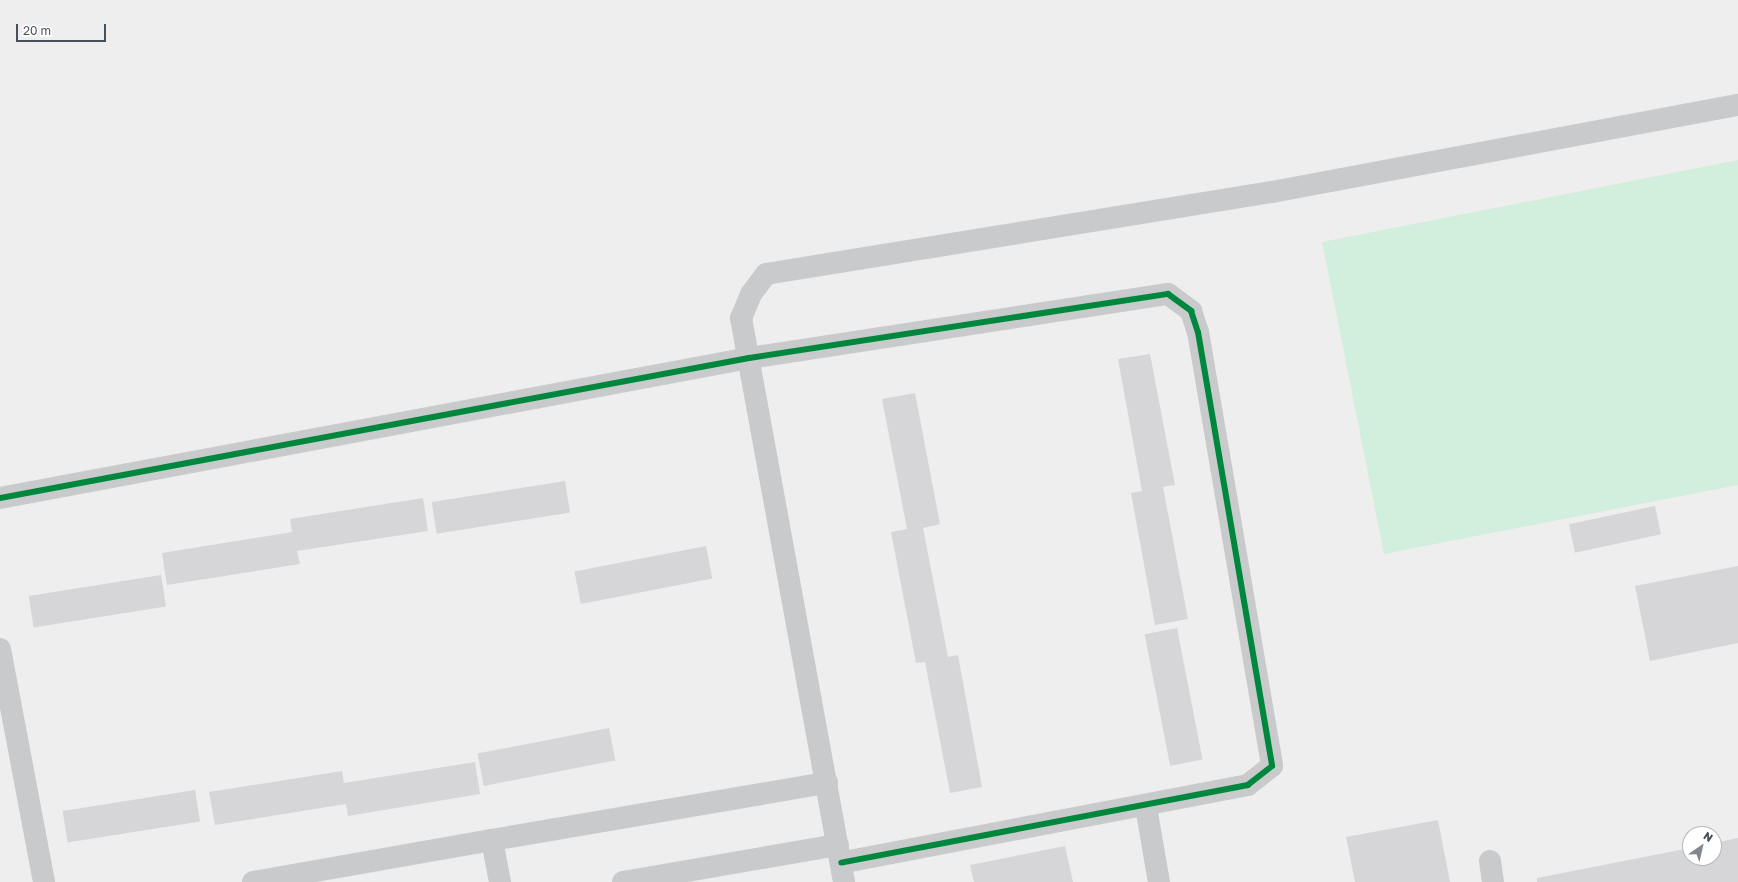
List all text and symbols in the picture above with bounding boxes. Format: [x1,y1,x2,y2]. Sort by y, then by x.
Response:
scale bar [18,16,108,42]
text: 20 m [23,23,51,38]
north arrow [1682,826,1722,866]
text: N [1701,829,1716,844]

